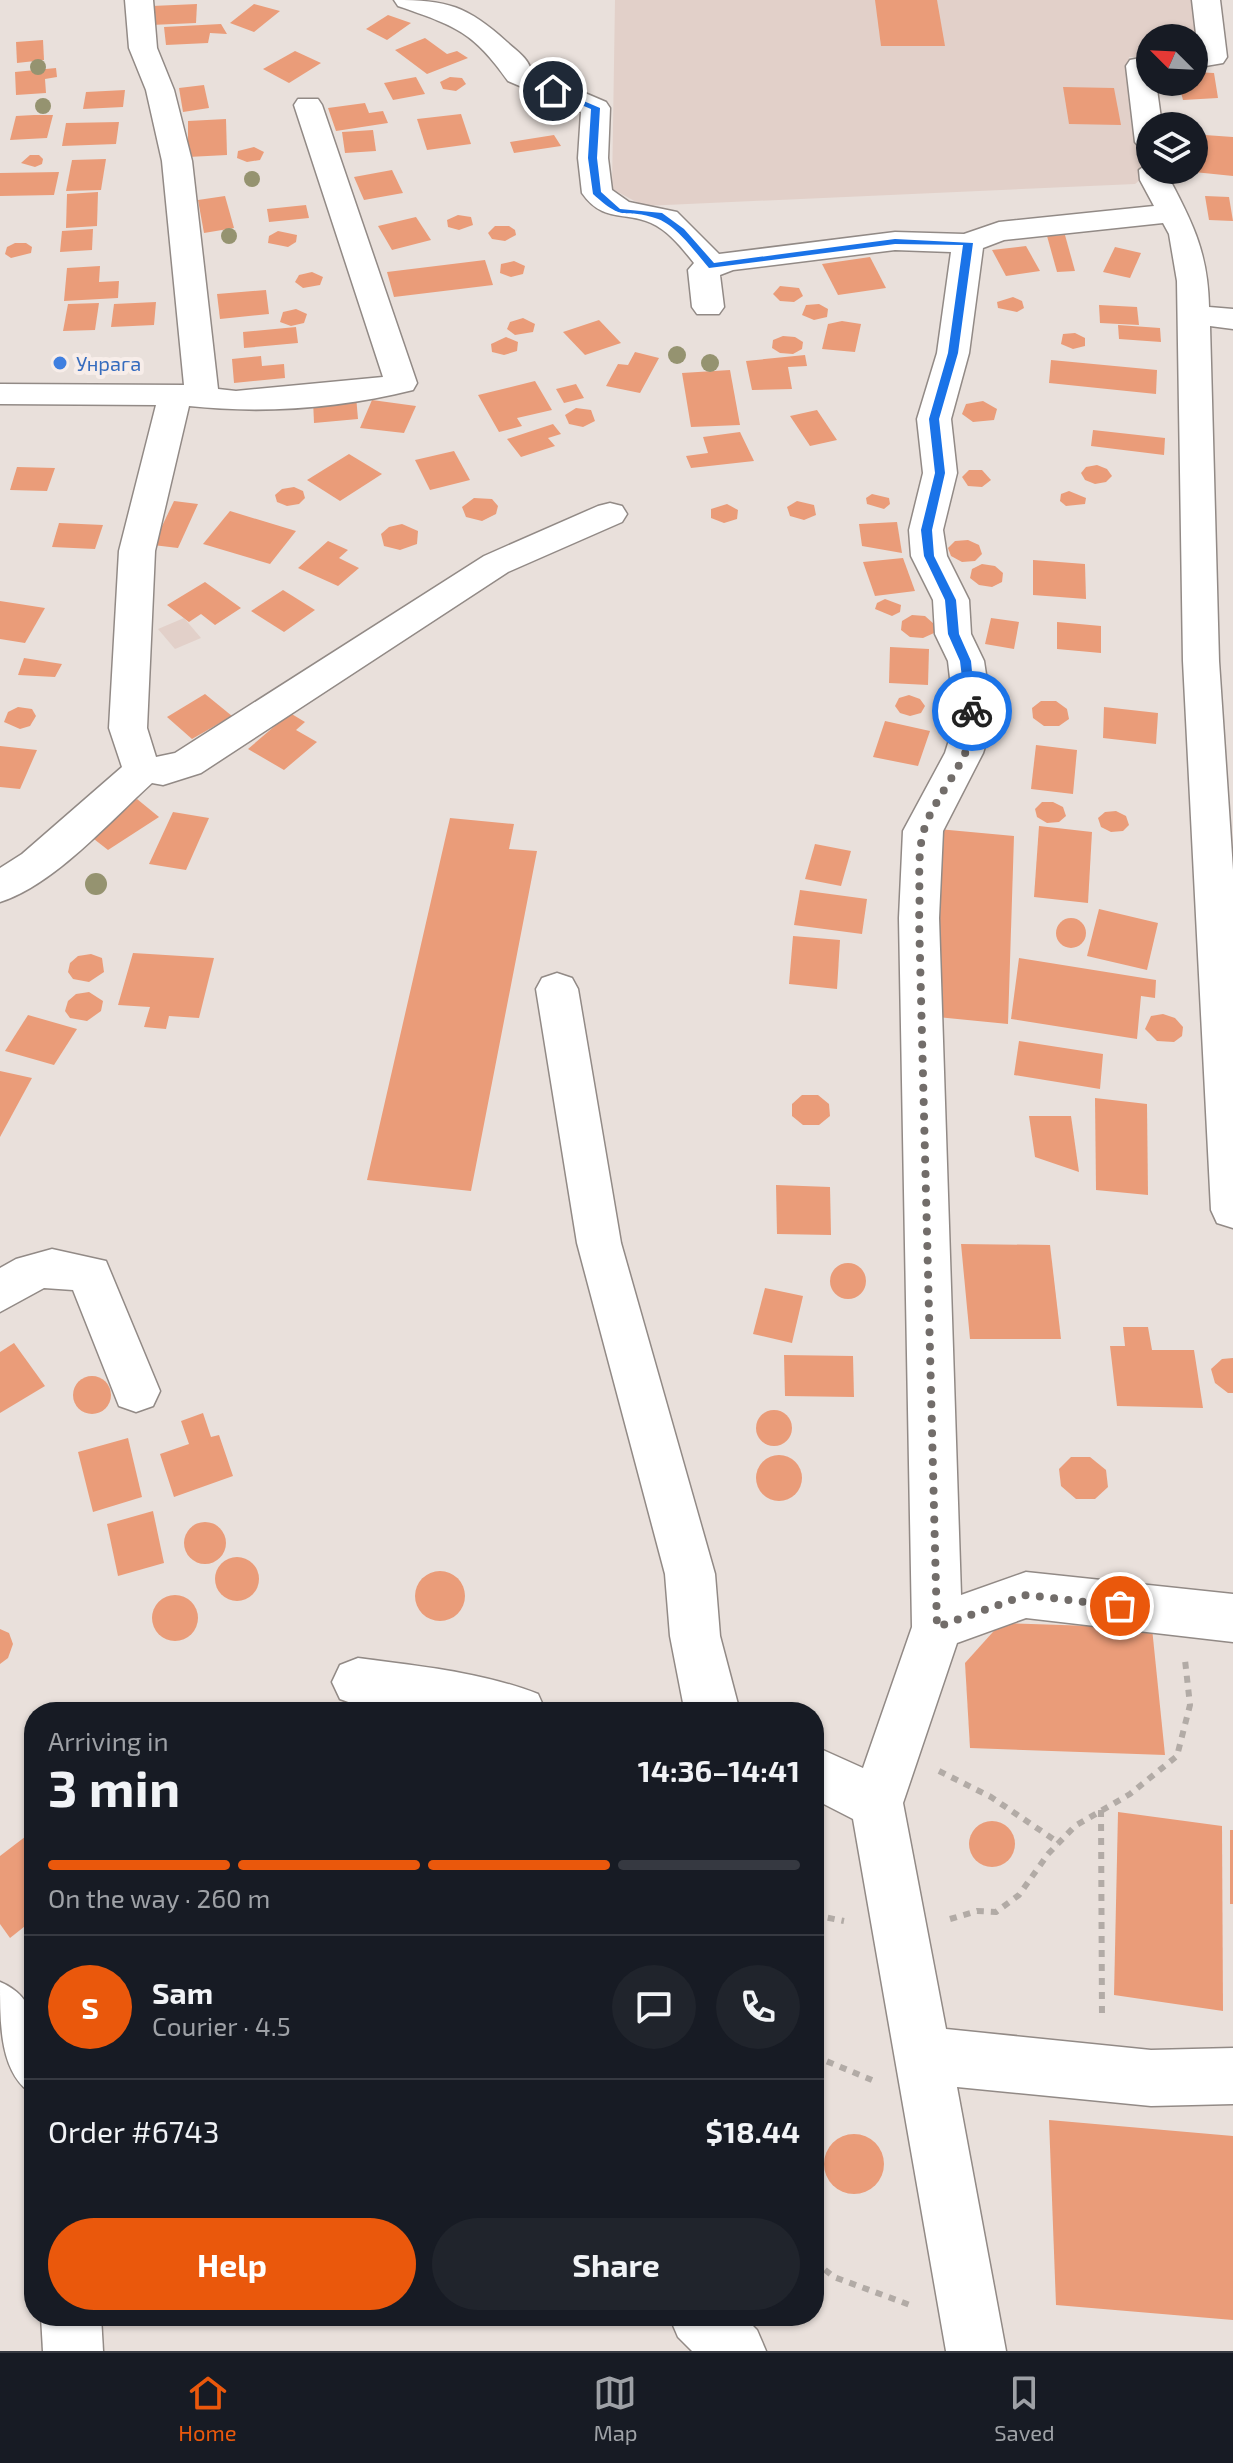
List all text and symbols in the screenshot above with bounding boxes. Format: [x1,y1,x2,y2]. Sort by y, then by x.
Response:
north arrow [1136,24,1208,96]
map controls [1136,24,1208,184]
pin [519,57,587,125]
icon: home [531,69,575,113]
button: layers [1136,112,1208,184]
place label: Унрага [76,351,141,375]
marker: Унрага [51,354,69,372]
courier [932,671,1012,751]
icon: bike [950,689,994,733]
pin [1086,1572,1154,1640]
icon: bag [1098,1584,1142,1628]
text: Arriving in [48,1725,169,1756]
text: 14:36–14:41 [638,1752,800,1788]
text: 3 min [48,1755,180,1817]
text: On the way · 260 m [48,1882,270,1913]
button: chat [612,1965,696,2049]
button: phone [716,1965,800,2049]
text: Sam [152,1974,213,2010]
text: S [81,1989,99,2025]
text: Courier · 4.5 [152,2010,291,2041]
text: Order #6743 [48,2113,219,2149]
text: $18.44 [706,2113,800,2149]
button: Help [48,2218,416,2310]
button: Share [432,2218,800,2310]
tab: Home [178,2371,237,2445]
tab: Map [593,2371,638,2445]
tab: Saved [994,2371,1055,2445]

